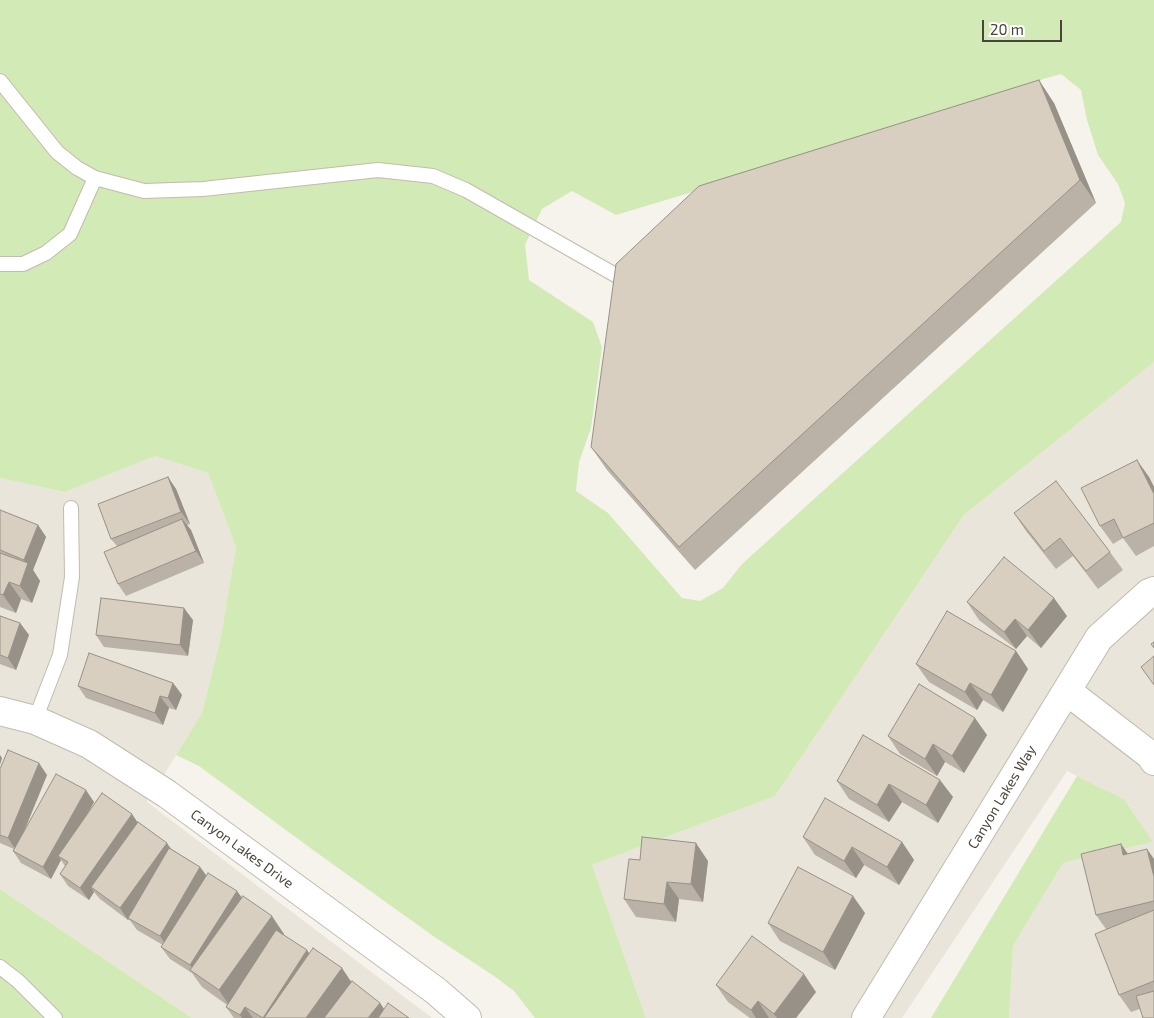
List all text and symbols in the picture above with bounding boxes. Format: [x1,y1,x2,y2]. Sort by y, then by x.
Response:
scale bar [984,10,1064,42]
text: 20 m [990,20,1024,38]
street label: Canyon Lakes Way [964,742,1040,852]
street label: Canyon Lakes Drive [187,806,297,892]

